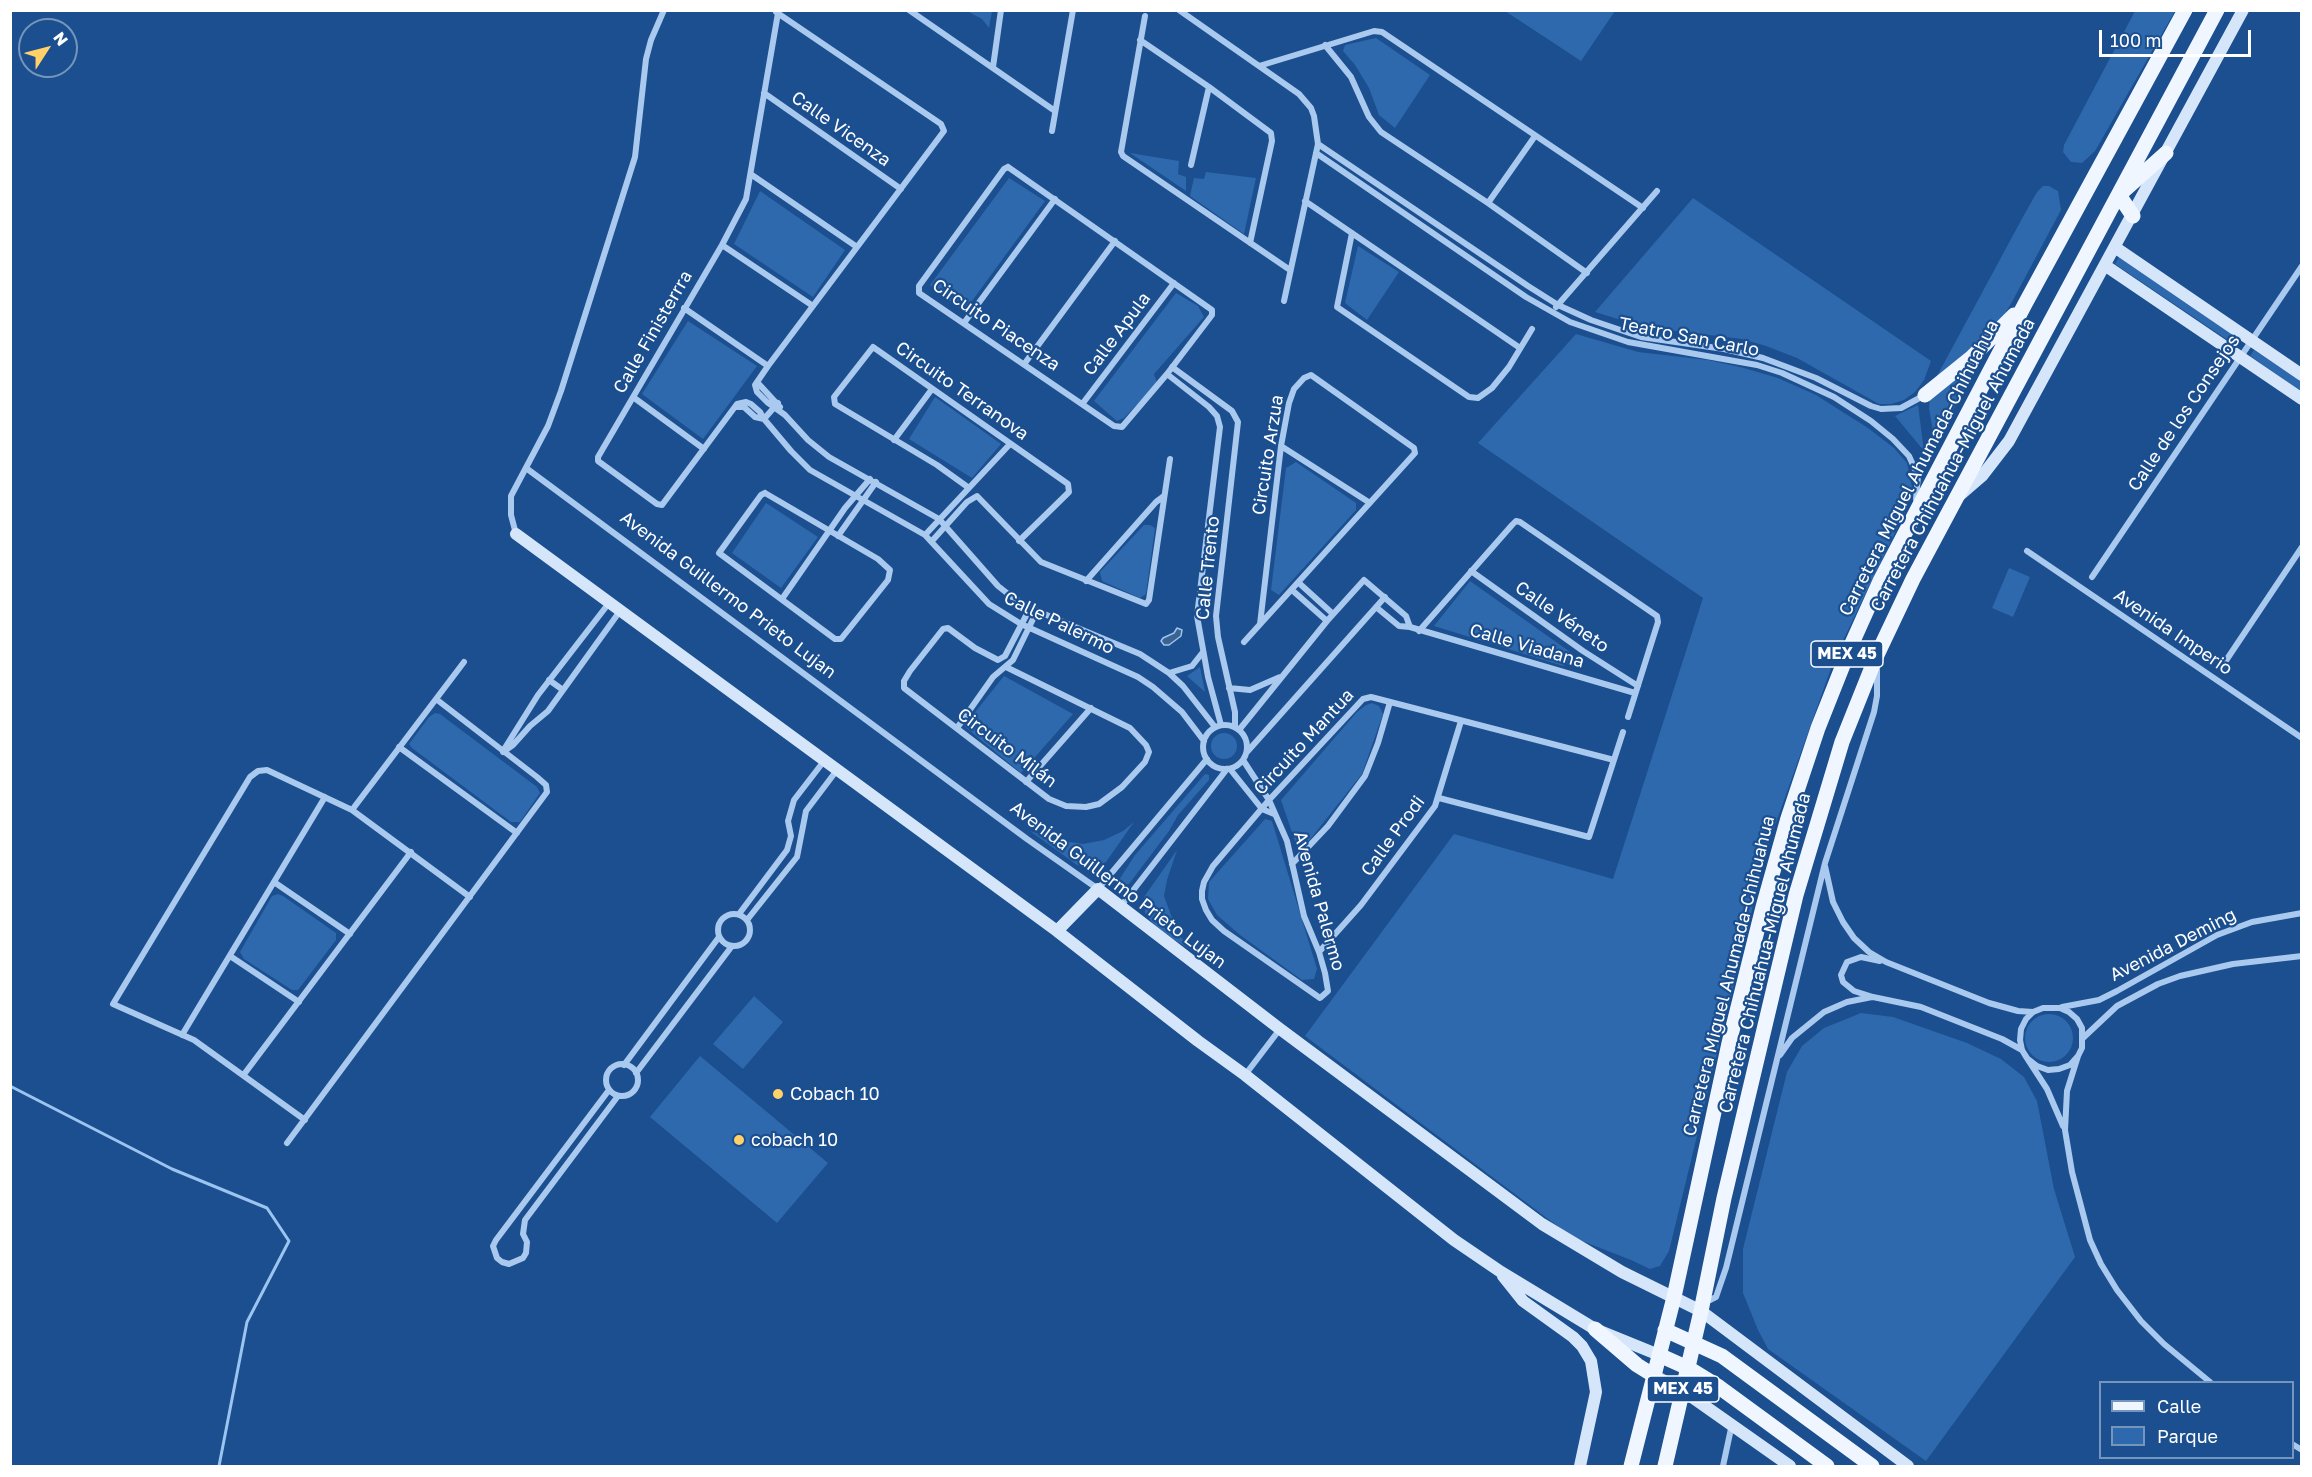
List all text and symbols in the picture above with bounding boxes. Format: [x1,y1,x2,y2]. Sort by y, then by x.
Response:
north arrow [18,18,78,78]
scale bar [2102,18,2254,56]
text: N [49,28,73,49]
text: 100 m [2110,29,2161,51]
street label: Calle Vicenza [787,87,895,171]
street label: Calle Finisterrra [609,267,697,397]
street label: Circuito Piacenza [928,274,1064,376]
street label: Calle Apula [1079,288,1155,380]
street label: Teatro San Carlo [1617,313,1761,361]
street label: Carretera Chihuahua-Miguel Ahumada [1866,315,2040,615]
street label: Carretera Miguel Ahumada-Chihuahua [1835,316,2003,620]
street label: Calle de los Consejos [2123,331,2245,495]
street label: Circuito Terranova [891,337,1033,445]
street label: Circuito Arzua [1248,393,1288,517]
street label: Avenida Guillermo Prieto Lujan [616,507,840,683]
street label: Calle Trento [1192,515,1224,621]
street label: Calle Véneto [1511,577,1613,657]
street label: Avenida Imperio [2110,584,2236,680]
street label: Calle Palermo [1000,587,1118,659]
street label: Calle Viadana [1467,619,1587,673]
road number: MEX 45 [1811,641,1883,667]
street label: Circuito Mantua [1249,685,1359,799]
street label: Circuito Milán [953,703,1061,793]
street label: Carretera Chihuahua-Miguel Ahumada [1715,791,1815,1115]
street label: Calle Prodi [1357,792,1429,880]
street label: Avenida Guillermo Prieto Lujan [1006,797,1230,973]
street label: Carretera Miguel Ahumada-Chihuahua [1679,814,1779,1138]
street label: Avenida Palermo [1289,829,1349,973]
street label: Avenida Deming [2106,904,2240,986]
place label: Cobach 10 [790,1083,880,1105]
marker: Cobach 10 [771,1087,785,1101]
place label: cobach 10 [751,1129,838,1151]
marker: cobach 10 [732,1133,746,1147]
road number: MEX 45 [1647,1376,1719,1402]
legend [2099,1381,2294,1459]
text: Calle [2157,1395,2201,1417]
text: Parque [2157,1425,2218,1447]

